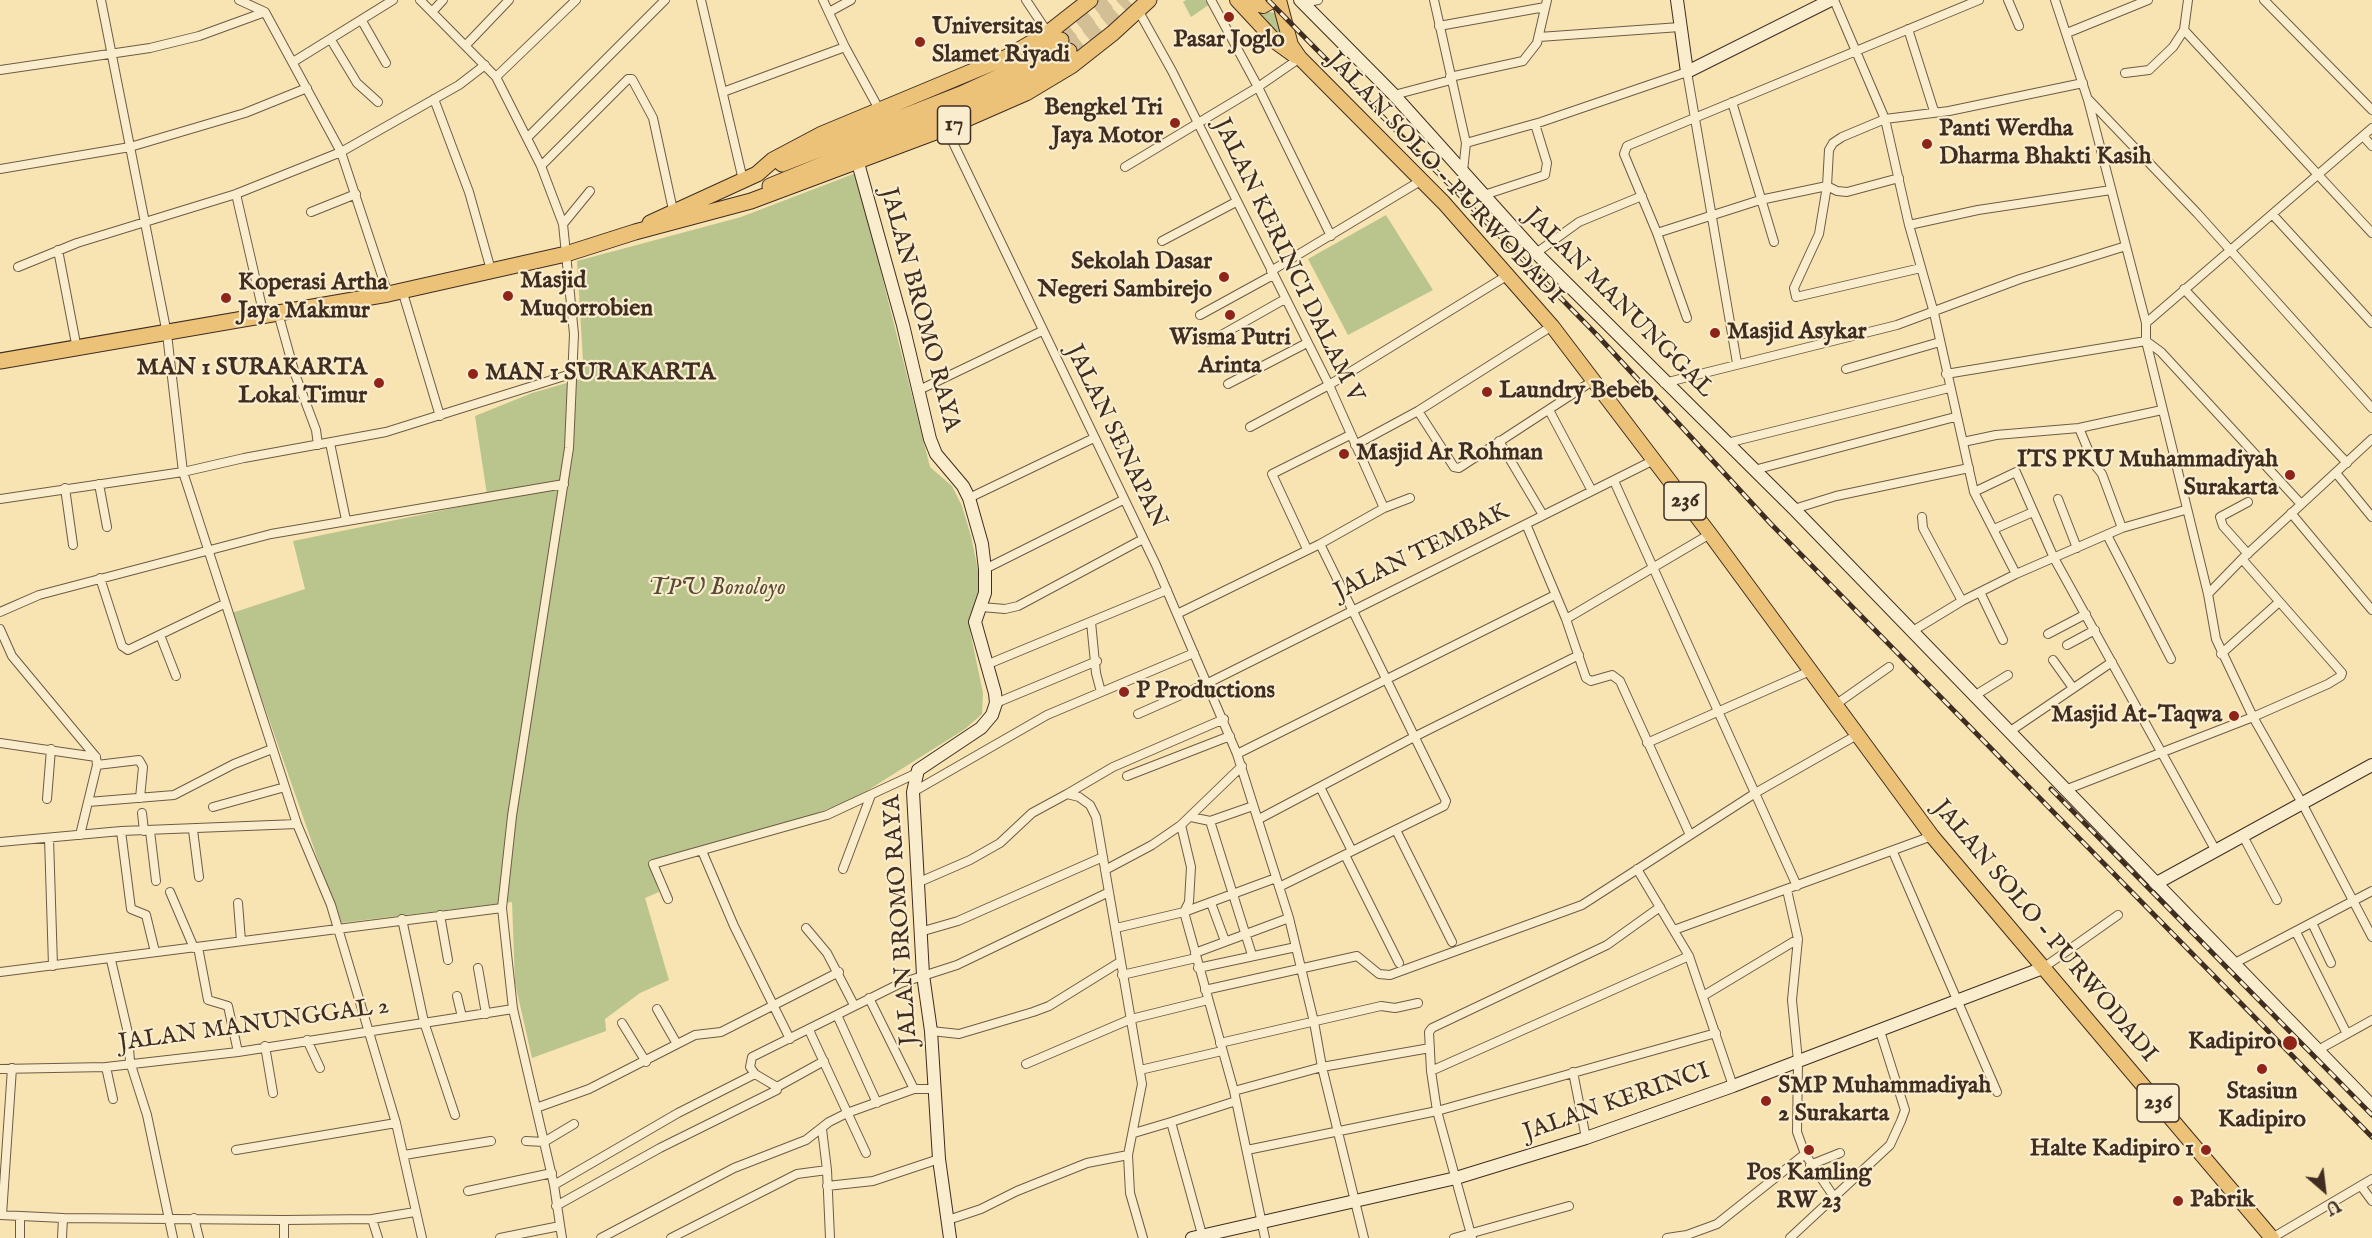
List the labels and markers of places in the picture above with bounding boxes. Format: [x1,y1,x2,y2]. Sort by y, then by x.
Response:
marker: Pasar Joglo [1222,10,1236,24]
place label: Universitas Slamet Riyadi [932,14,1070,70]
place label: Pasar Joglo [1173,27,1285,55]
marker: Universitas Slamet Riyadi [913,35,927,49]
place label: Bengkel Tri Jaya Motor [1044,95,1163,151]
marker: Bengkel Tri Jaya Motor [1168,116,1182,130]
place label: Panti Werdha Dharma Bhakti Kasih [1939,116,2151,172]
marker: Panti Werdha Dharma Bhakti Kasih [1920,137,1934,151]
place label: Sekolah Dasar Negeri Sambirejo [1038,249,1212,305]
place label: Masjid Muqorrobien [520,268,653,324]
place label: Koperasi Artha Jaya Makmur [238,270,388,326]
marker: Sekolah Dasar Negeri Sambirejo [1217,270,1231,284]
marker: Masjid Muqorrobien [501,289,515,303]
marker: Koperasi Artha Jaya Makmur [219,291,233,305]
marker: Wisma Putri Arinta [1223,308,1237,322]
place label: Masjid Asykar [1727,319,1867,347]
place label: Wisma Putri Arinta [1169,325,1291,381]
marker: Masjid Asykar [1708,326,1722,340]
place label: MAN 1 SURAKARTA Lokal Timur [137,355,367,411]
place label: MAN 1 SURAKARTA [485,360,715,388]
marker: MAN 1 SURAKARTA [466,367,480,381]
marker: MAN 1 SURAKARTA Lokal Timur [372,376,386,390]
place label: Laundry Bebeb [1499,378,1654,406]
marker: Laundry Bebeb [1480,385,1494,399]
place label: Masjid Ar Rohman [1356,440,1543,468]
marker: Masjid Ar Rohman [1337,447,1351,461]
place label: ITS PKU Muhammadiyah Surakarta [2017,447,2278,503]
marker: ITS PKU Muhammadiyah Surakarta [2283,468,2297,482]
place label: P Productions [1136,678,1275,706]
marker: P Productions [1117,685,1131,699]
place label: Masjid At-Taqwa [2051,702,2222,730]
marker: Masjid At-Taqwa [2227,709,2241,723]
place label: Kadipiro [2188,1029,2276,1057]
marker: Kadipiro [2281,1034,2299,1052]
marker: Stasiun Kadipiro [2255,1062,2269,1076]
place label: SMP Muhammadiyah 2 Surakarta [1778,1073,1991,1129]
place label: Stasiun Kadipiro [2218,1079,2306,1135]
marker: SMP Muhammadiyah 2 Surakarta [1759,1094,1773,1108]
place label: Halte Kadipiro 1 [2030,1136,2194,1164]
marker: Pos Kamling RW 23 [1802,1143,1816,1157]
marker: Halte Kadipiro 1 [2199,1143,2213,1157]
place label: Pos Kamling RW 23 [1746,1160,1872,1216]
place label: Pabrik [2190,1187,2255,1215]
marker: Pabrik [2171,1194,2185,1208]

